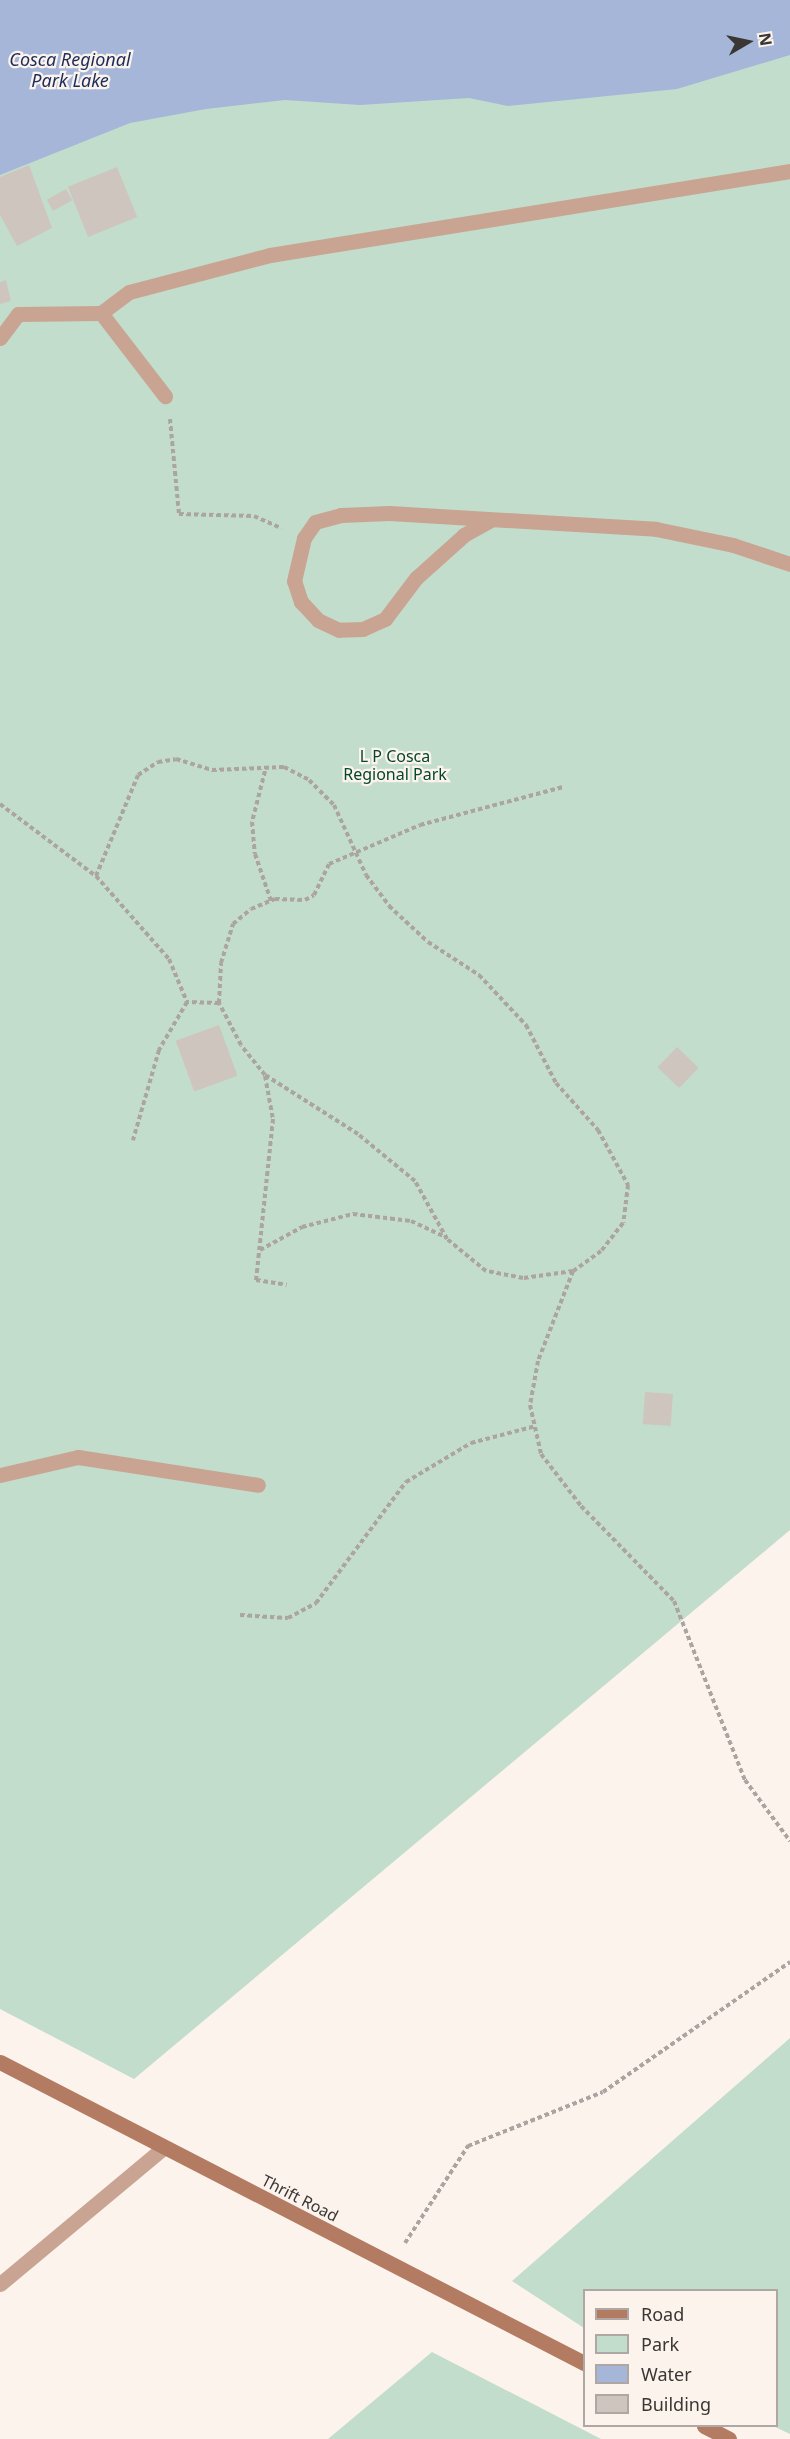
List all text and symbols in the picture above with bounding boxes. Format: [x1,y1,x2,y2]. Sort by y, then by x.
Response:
north arrow [718,12,778,72]
text: N [754,31,778,47]
water label: Cosca Regional Park Lake [9,49,131,92]
park label: L P Cosca Regional Park [343,746,447,784]
street label: Thrift Road [258,2171,342,2225]
legend [583,2289,778,2427]
text: Road [641,2302,684,2326]
text: Park [641,2332,679,2356]
text: Water [641,2362,692,2386]
text: Building [641,2392,711,2416]

